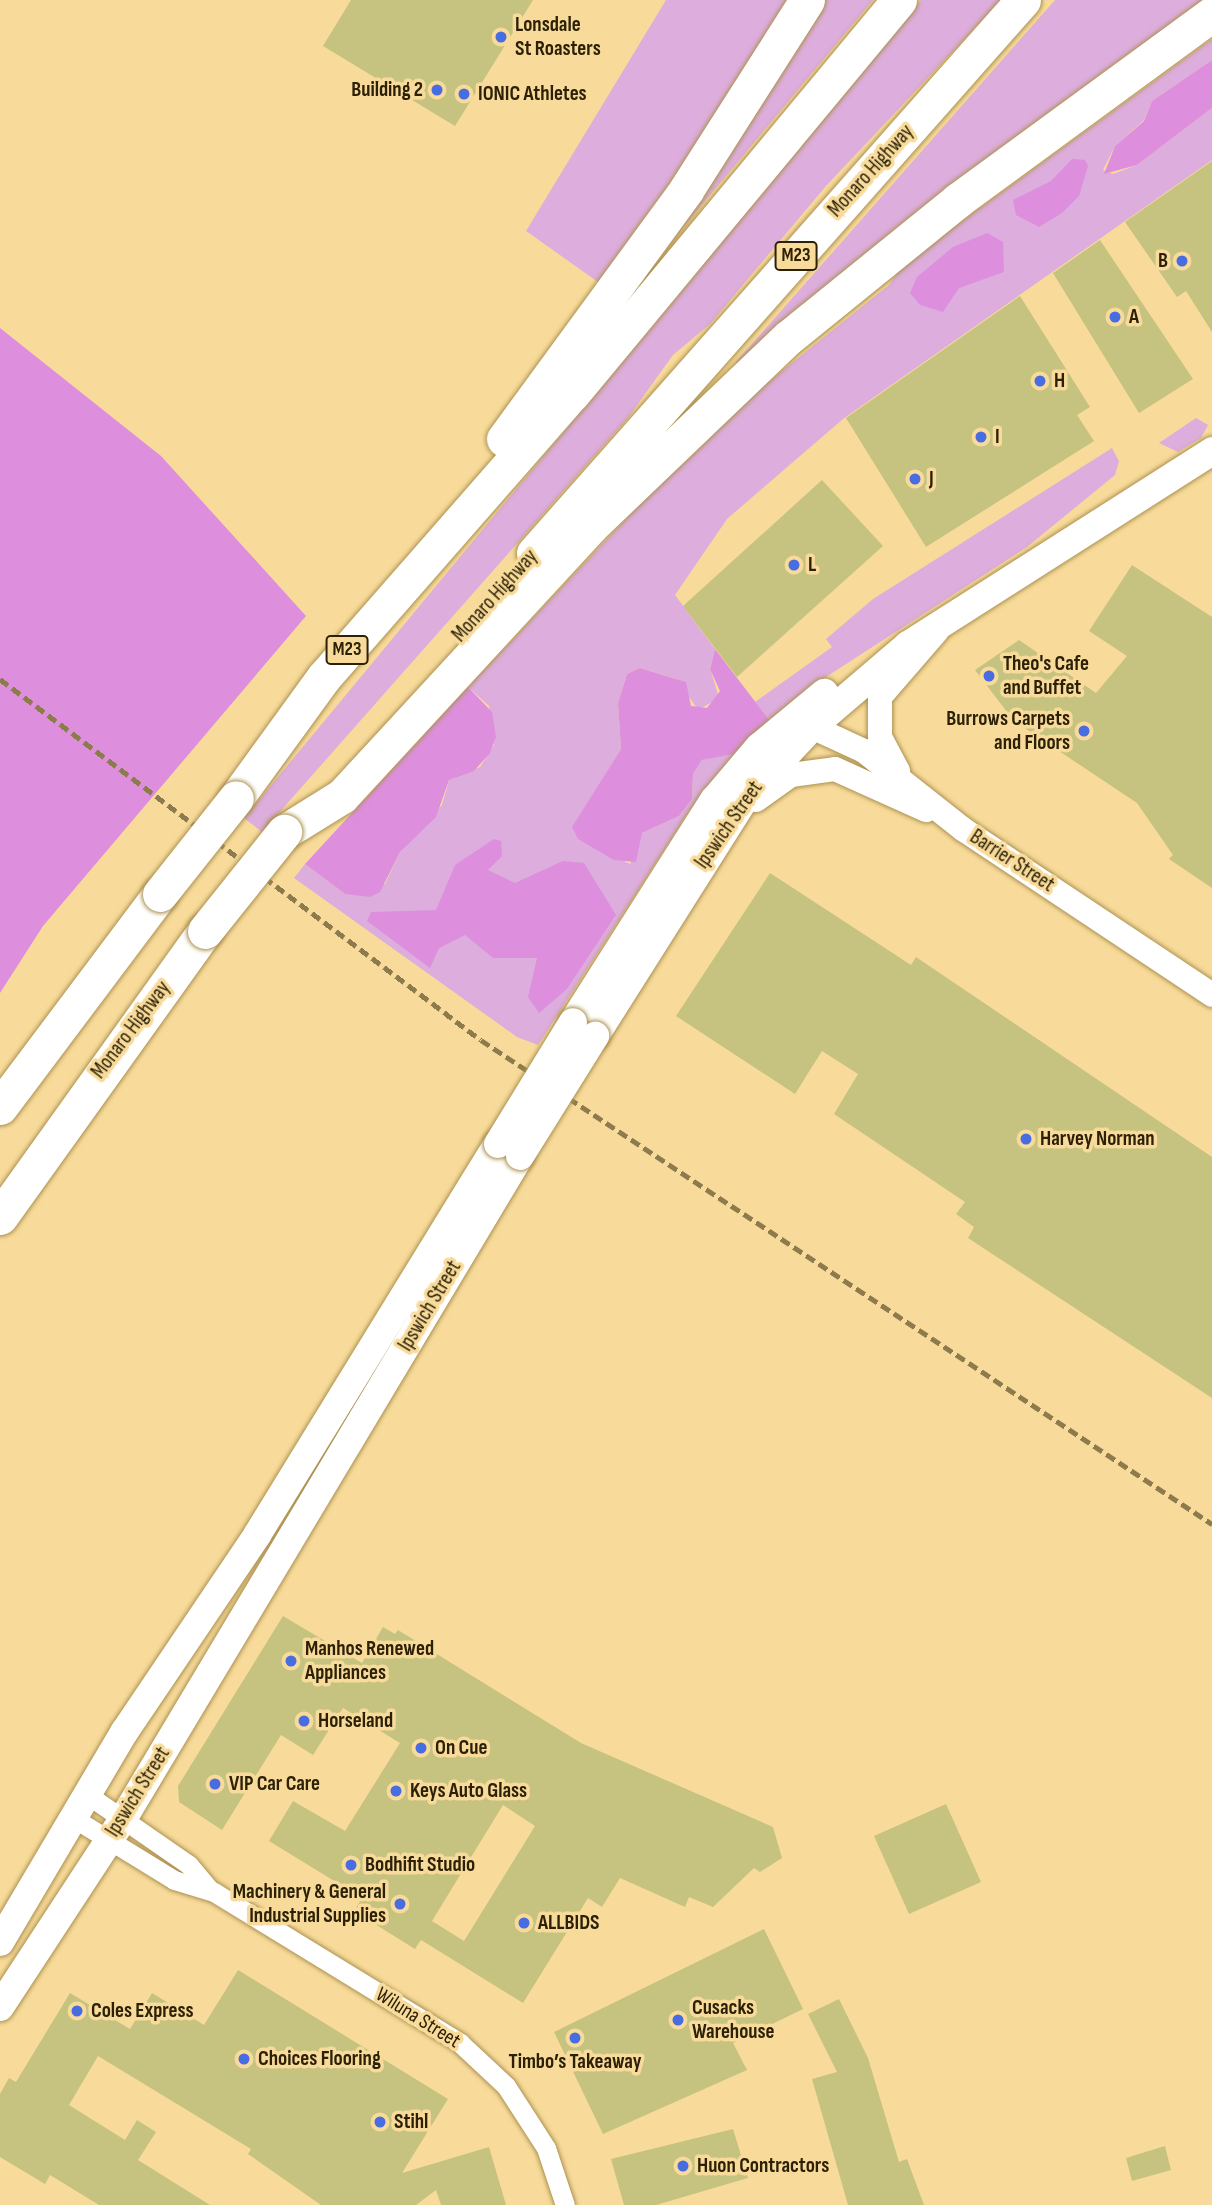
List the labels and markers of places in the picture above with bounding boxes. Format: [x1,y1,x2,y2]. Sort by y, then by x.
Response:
place label: Lonsdale St Roasters [515,12,601,62]
marker: Lonsdale St Roasters [493,29,509,45]
place label: Building 2 [351,77,423,103]
place label: IONIC Athletes [478,81,587,107]
marker: Building 2 [429,82,445,98]
marker: IONIC Athletes [456,86,472,102]
place label: B [1158,248,1168,274]
marker: B [1174,253,1190,269]
place label: A [1129,304,1139,330]
marker: A [1107,309,1123,325]
place label: H [1054,368,1065,394]
marker: H [1032,373,1048,389]
place label: I [995,424,1000,450]
marker: I [973,429,989,445]
place label: J [929,466,934,492]
marker: J [907,471,923,487]
place label: L [808,552,816,578]
marker: L [786,557,802,573]
place label: Theo's Cafe and Buffet [1003,651,1089,701]
marker: Theo's Cafe and Buffet [981,668,997,684]
place label: Burrows Carpets and Floors [946,706,1070,756]
marker: Burrows Carpets and Floors [1076,723,1092,739]
place label: Harvey Norman [1040,1126,1155,1152]
marker: Harvey Norman [1018,1131,1034,1147]
place label: Manhos Renewed Appliances [305,1636,434,1686]
marker: Manhos Renewed Appliances [283,1653,299,1669]
place label: Horseland [318,1708,393,1734]
marker: Horseland [296,1713,312,1729]
place label: On Cue [435,1735,487,1761]
marker: On Cue [413,1740,429,1756]
place label: VIP Car Care [229,1771,320,1797]
marker: VIP Car Care [207,1776,223,1792]
place label: Keys Auto Glass [410,1778,527,1804]
marker: Keys Auto Glass [388,1783,404,1799]
place label: Bodhifit Studio [365,1852,475,1878]
marker: Bodhifit Studio [343,1857,359,1873]
place label: Machinery & General Industrial Supplies [233,1879,386,1929]
marker: Machinery & General Industrial Supplies [392,1896,408,1912]
place label: ALLBIDS [538,1910,599,1936]
marker: ALLBIDS [516,1915,532,1931]
place label: Cusacks Warehouse [692,1995,775,2045]
place label: Coles Express [91,1998,193,2024]
marker: Coles Express [69,2003,85,2019]
marker: Cusacks Warehouse [670,2012,686,2028]
marker: Timbo’s Takeaway [567,2030,583,2046]
place label: Choices Flooring [258,2046,381,2072]
place label: Timbo’s Takeaway [509,2049,641,2075]
marker: Choices Flooring [236,2051,252,2067]
place label: Stihl [394,2109,428,2135]
marker: Stihl [372,2114,388,2130]
place label: Huon Contractors [697,2153,829,2179]
marker: Huon Contractors [675,2158,691,2174]

